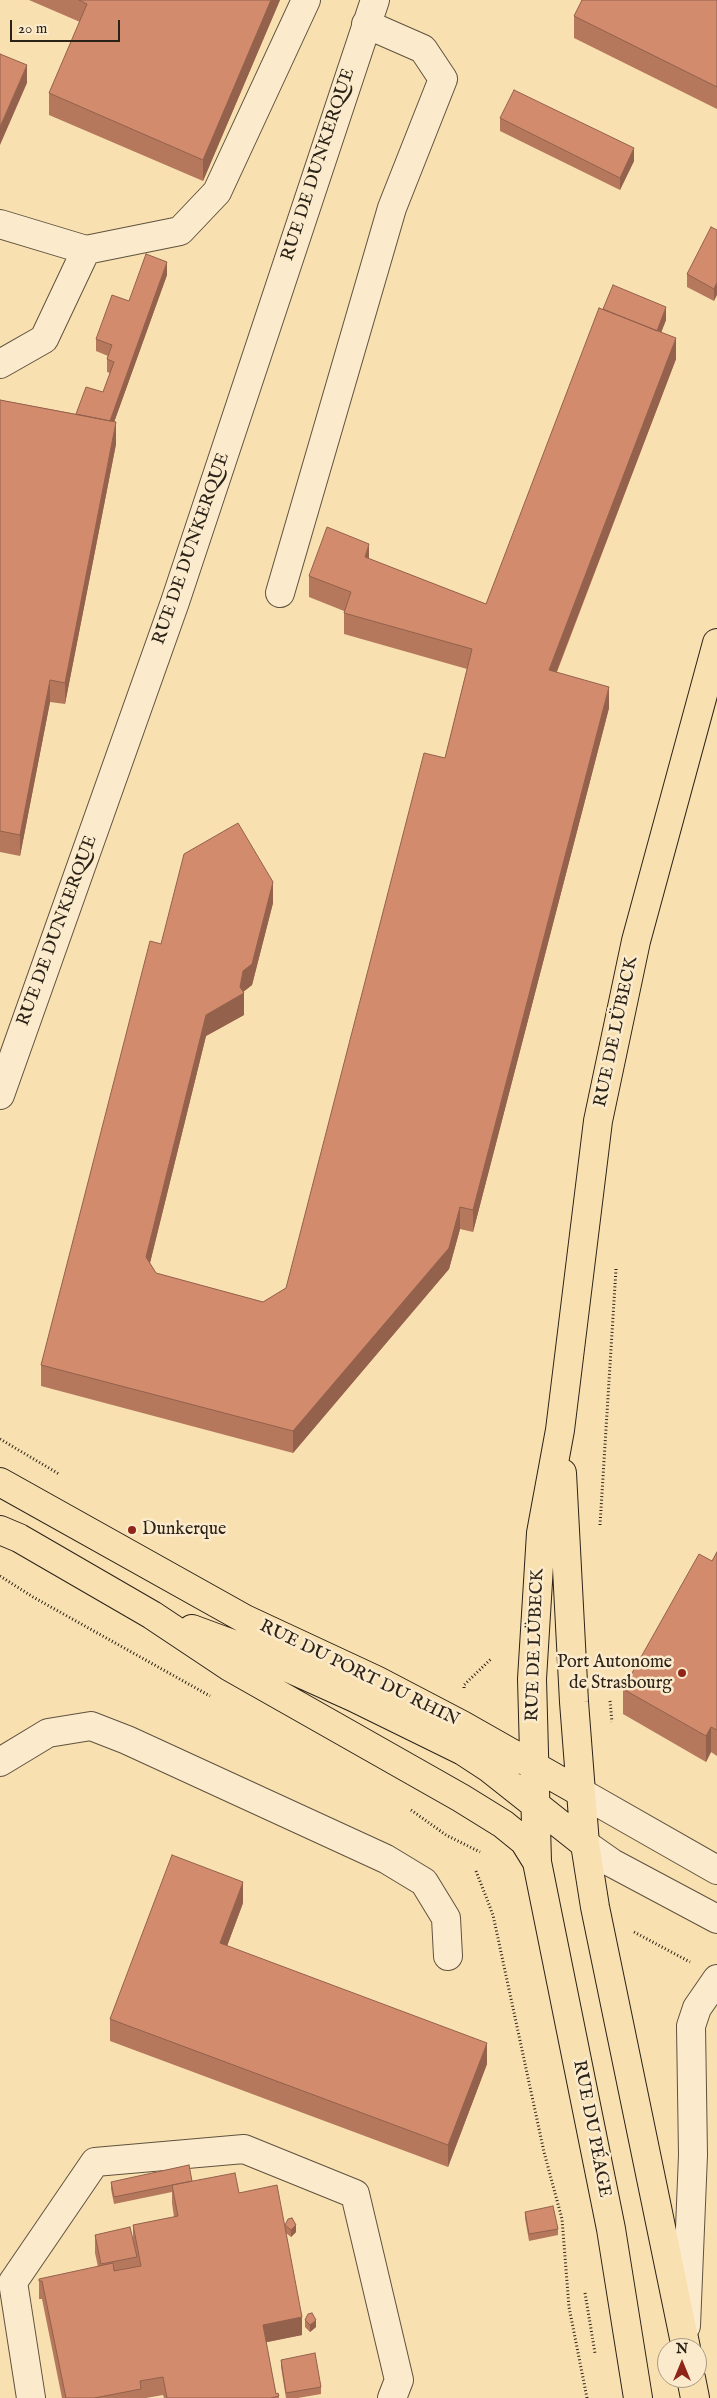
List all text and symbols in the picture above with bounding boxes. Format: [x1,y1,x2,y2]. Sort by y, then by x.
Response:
scale bar [12,10,122,42]
text: 20 m [18,19,47,38]
street label: RUE DE DUNKERQUE [278,66,360,264]
street label: RUE DE DUNKERQUE [149,450,235,648]
street label: RUE DE DUNKERQUE [13,833,103,1029]
street label: RUE DE LÜBECK [591,955,643,1109]
place label: Dunkerque [142,1519,226,1541]
marker: Dunkerque [126,1524,138,1536]
street label: RUE DE LÜBECK [523,1568,549,1722]
street label: RUE DU PORT DU RHIN [256,1616,462,1732]
place label: Port Autonome de Strasbourg [557,1652,672,1695]
marker: Port Autonome de Strasbourg [676,1667,688,1679]
street label: RUE DU PÉAGE [567,2058,615,2200]
north arrow [657,2338,707,2388]
text: N [676,2340,688,2358]

